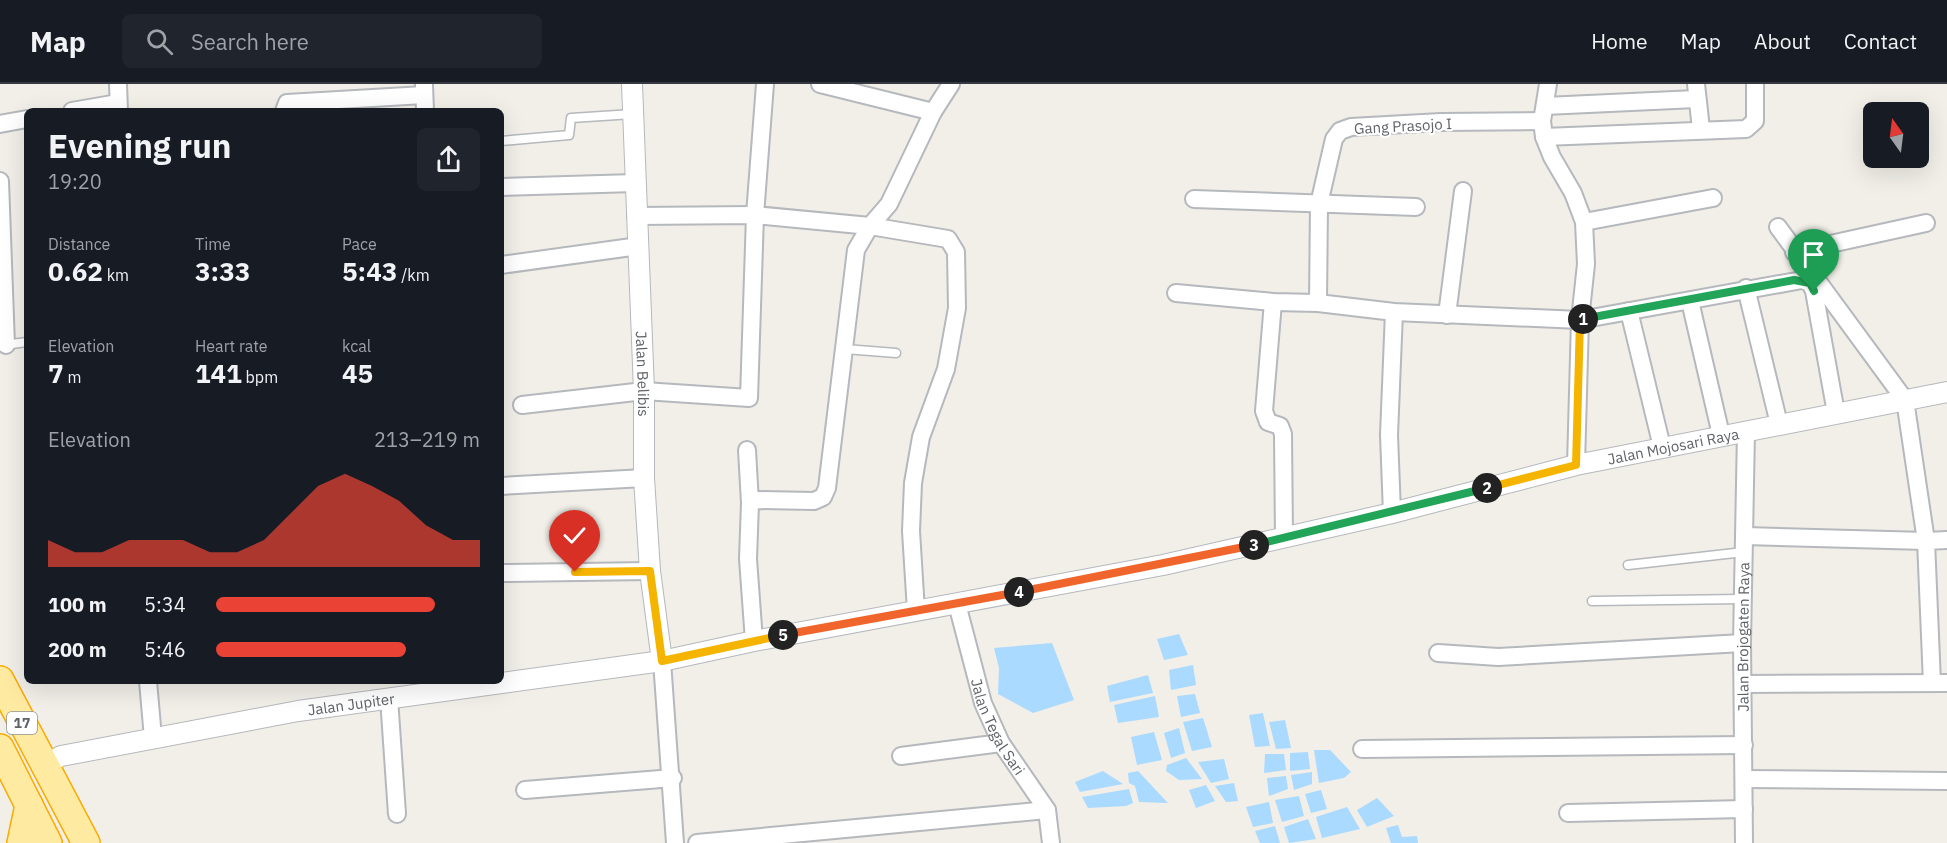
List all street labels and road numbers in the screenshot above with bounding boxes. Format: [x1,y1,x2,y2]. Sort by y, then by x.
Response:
street label: Gang Prasojo I [1353,114,1453,138]
street label: Jalan Belibis [632,331,654,417]
street label: Jalan Mojosari Raya [1606,424,1740,468]
street label: Jalan Brojogaten Raya [1732,562,1753,712]
street label: Jalan Tegal Sari [967,676,1029,778]
street label: Jalan Jupiter [306,688,396,719]
road number: 17 [7,712,37,734]

